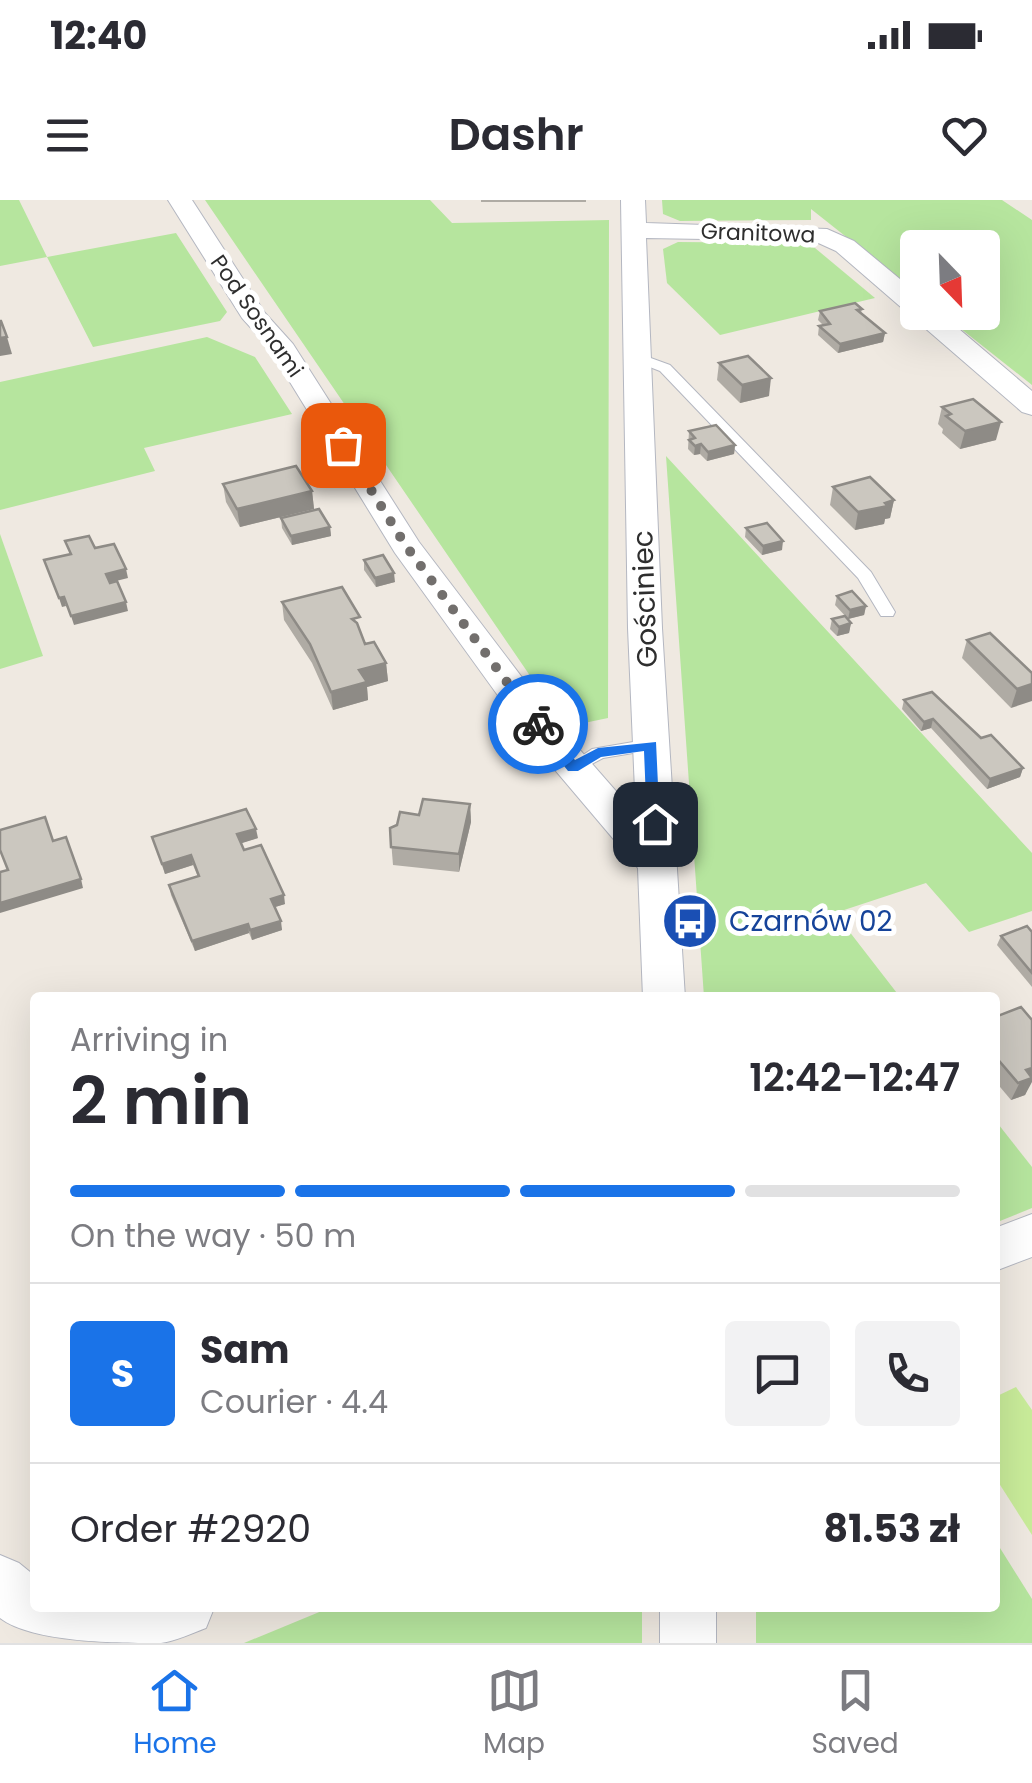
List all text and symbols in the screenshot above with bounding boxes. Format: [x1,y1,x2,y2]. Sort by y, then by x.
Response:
text: 12:40 [50,9,147,62]
text: Dashr [448,103,584,166]
icon: menu [40,108,95,163]
icon: heart [937,108,992,163]
street label: Granitowa [700,216,816,250]
north arrow [900,230,1000,330]
map controls [900,230,1000,330]
street label: Pod Sosnami [203,249,311,383]
pin [301,403,386,488]
icon: bag [316,418,371,473]
street label: Gościniec [623,530,667,668]
courier [488,674,588,774]
icon: bike [511,697,566,752]
pin [613,782,698,867]
icon: home [628,797,683,852]
bus stop icon: Czarnów 02 [660,891,720,951]
place label: Czarnów 02 [729,902,893,941]
text: Arriving in [70,1017,228,1062]
text: 12:42–12:47 [749,1051,960,1104]
text: 2 min [70,1056,252,1147]
text: On the way · 50 m [70,1213,356,1258]
button: chat [725,1321,830,1426]
button: phone [855,1321,960,1426]
text: Sam [200,1323,289,1376]
text: S [111,1347,134,1400]
text: Courier · 4.4 [200,1379,388,1424]
text: Order #2920 [70,1502,311,1555]
text: 81.53 zł [824,1502,960,1555]
tab: Home [133,1663,217,1765]
tab: Map [483,1663,545,1765]
tab: Saved [811,1663,899,1765]

